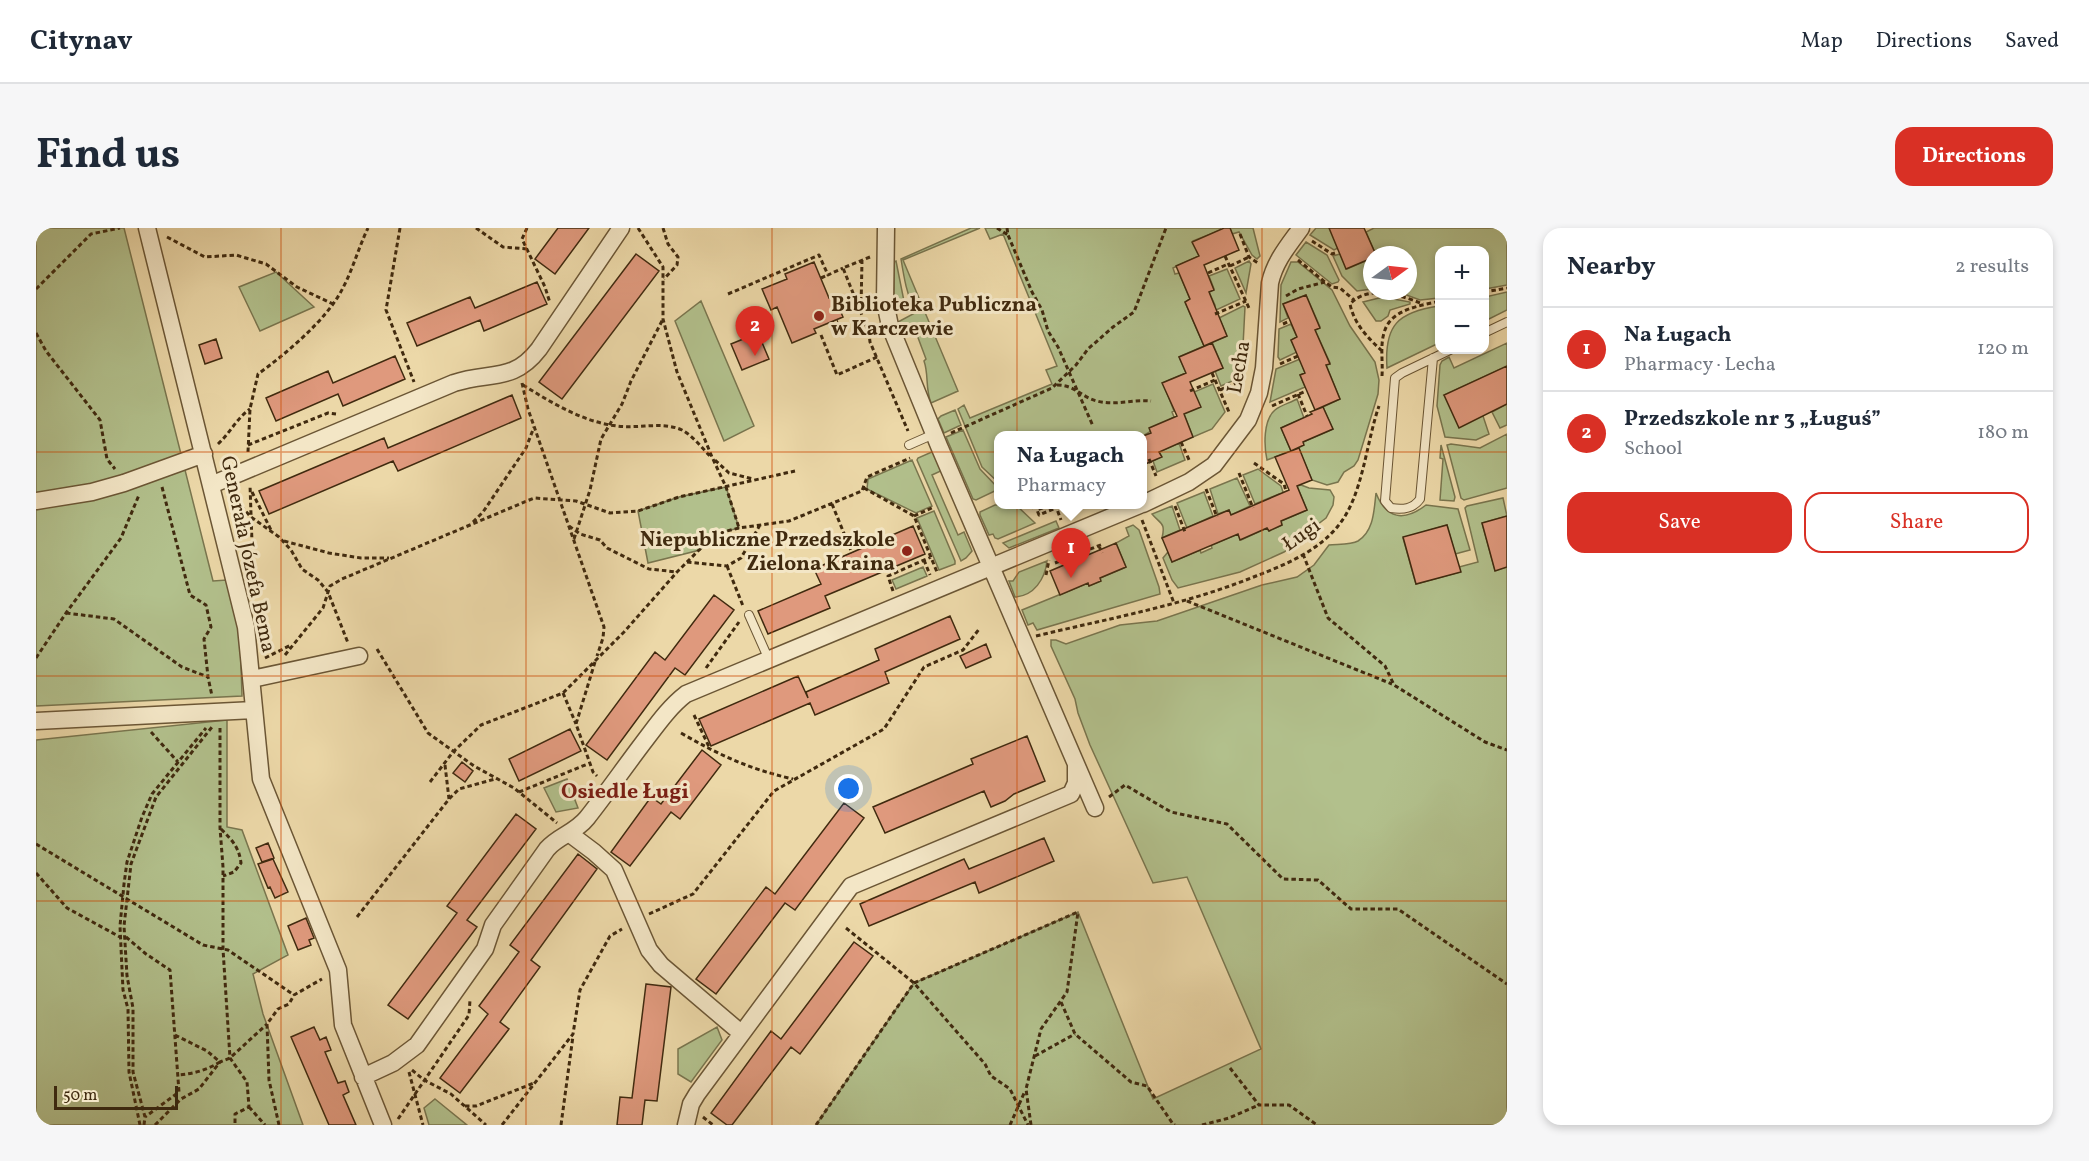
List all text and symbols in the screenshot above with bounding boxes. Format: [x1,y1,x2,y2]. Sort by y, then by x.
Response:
text: Citynav [30,22,133,61]
text: Map [1801,27,1843,56]
text: Directions [1876,27,1972,56]
text: Saved [2005,27,2059,56]
text: Find us [36,127,180,186]
button: Directions [1895,127,2053,186]
north arrow [1363,246,1417,300]
map controls [1435,246,1489,354]
button: + [1435,246,1489,300]
text: Nearby [1567,249,1656,285]
text: 2 results [1955,253,2029,281]
place label: Biblioteka Publiczna w Karczewie [831,291,1037,344]
button: − [1435,300,1489,354]
pin: 2 [736,306,774,356]
marker: Biblioteka Publiczna w Karczewie [812,309,826,323]
text: Na Ługach [1624,320,1731,351]
text: 1 [1582,335,1591,363]
text: 120 m [1977,335,2029,363]
street label: Lecha [1221,338,1258,396]
text: Pharmacy · Lecha [1624,351,1776,379]
text: Przedszkole nr 3 „Ługuś” [1624,404,1881,435]
text: 2 [1581,419,1592,447]
text: 180 m [1977,419,2029,447]
popup [994,431,1147,509]
text: School [1624,435,1682,463]
text: Na Ługach [1017,441,1124,472]
street label: Generała Józefa Bema [213,453,283,655]
text: Pharmacy [1017,472,1106,500]
button: Save [1567,492,1792,553]
button: Share [1804,492,2029,553]
street label: Ługi [1277,512,1327,559]
place label: Niepubliczne Przedszkole Zielona Kraina [640,526,895,579]
pin: 1 [1052,528,1090,578]
marker: Niepubliczne Przedszkole Zielona Kraina [900,544,914,558]
your location [834,774,863,803]
district label: Osiedle Ługi [561,777,689,808]
scale bar [54,1083,178,1110]
text: 50 m [63,1085,97,1107]

